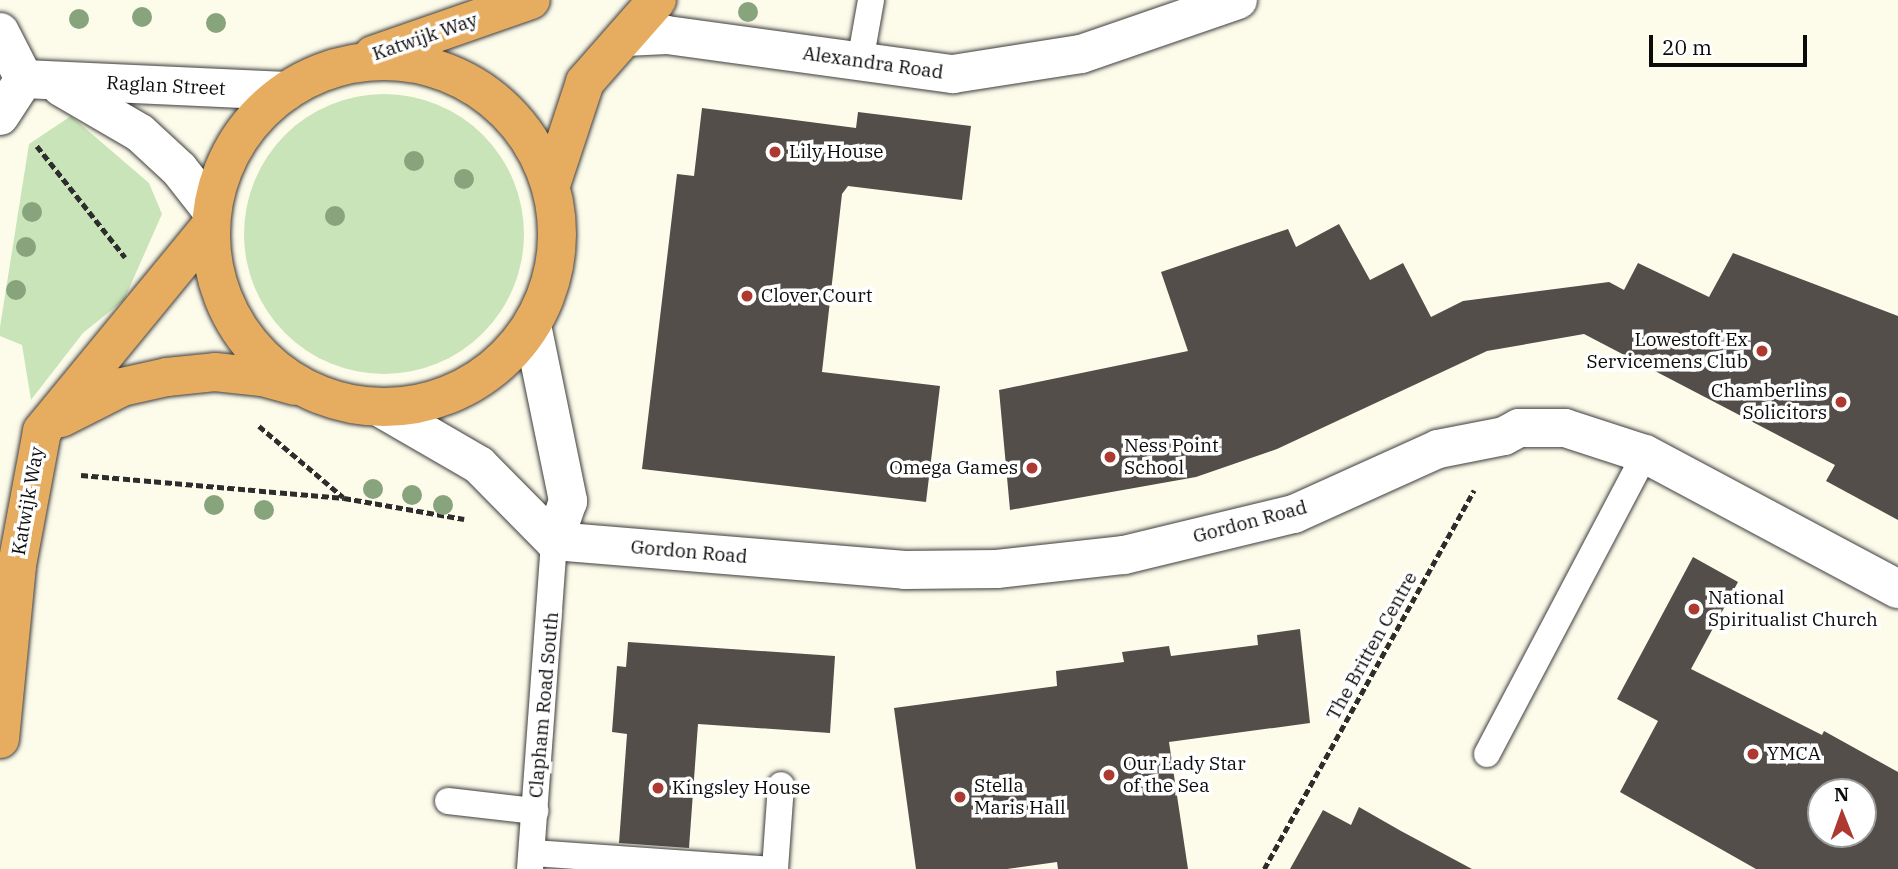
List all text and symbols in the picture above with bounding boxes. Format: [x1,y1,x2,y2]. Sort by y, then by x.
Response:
street label: Katwijk Way [369,8,481,66]
scale bar [1653,21,1811,65]
text: 20 m [1662,33,1712,61]
street label: Alexandra Road [801,42,945,84]
street label: Raglan Street [106,71,226,101]
place label: Lily House [789,141,883,163]
marker: Lily House [767,144,783,160]
place label: Clover Court [761,285,872,307]
marker: Clover Court [739,288,755,304]
place label: Lowestoft Ex Servicemens Club [1586,329,1748,373]
marker: Lowestoft Ex Servicemens Club [1754,343,1770,359]
place label: Chamberlins Solicitors [1711,380,1827,424]
marker: Chamberlins Solicitors [1833,394,1849,410]
place label: Ness Point School [1124,435,1219,479]
street label: Katwijk Way [7,445,49,557]
marker: Ness Point School [1102,449,1118,465]
place label: Omega Games [889,457,1018,479]
marker: Omega Games [1024,460,1040,476]
street label: Gordon Road [1191,496,1309,548]
street label: Gordon Road [630,536,748,568]
street label: The Britten Centre [1322,568,1422,724]
place label: National Spiritualist Church [1708,587,1878,631]
marker: National Spiritualist Church [1686,601,1702,617]
street label: Clapham Road South [525,611,563,799]
place label: YMCA [1767,743,1821,765]
marker: YMCA [1745,746,1761,762]
place label: Our Lady Star of the Sea [1123,753,1246,797]
marker: Our Lady Star of the Sea [1101,767,1117,783]
place label: Stella Maris Hall [974,775,1066,819]
place label: Kingsley House [672,777,810,799]
north arrow [1807,778,1877,848]
marker: Kingsley House [650,780,666,796]
text: N [1834,782,1849,806]
marker: Stella Maris Hall [952,789,968,805]

